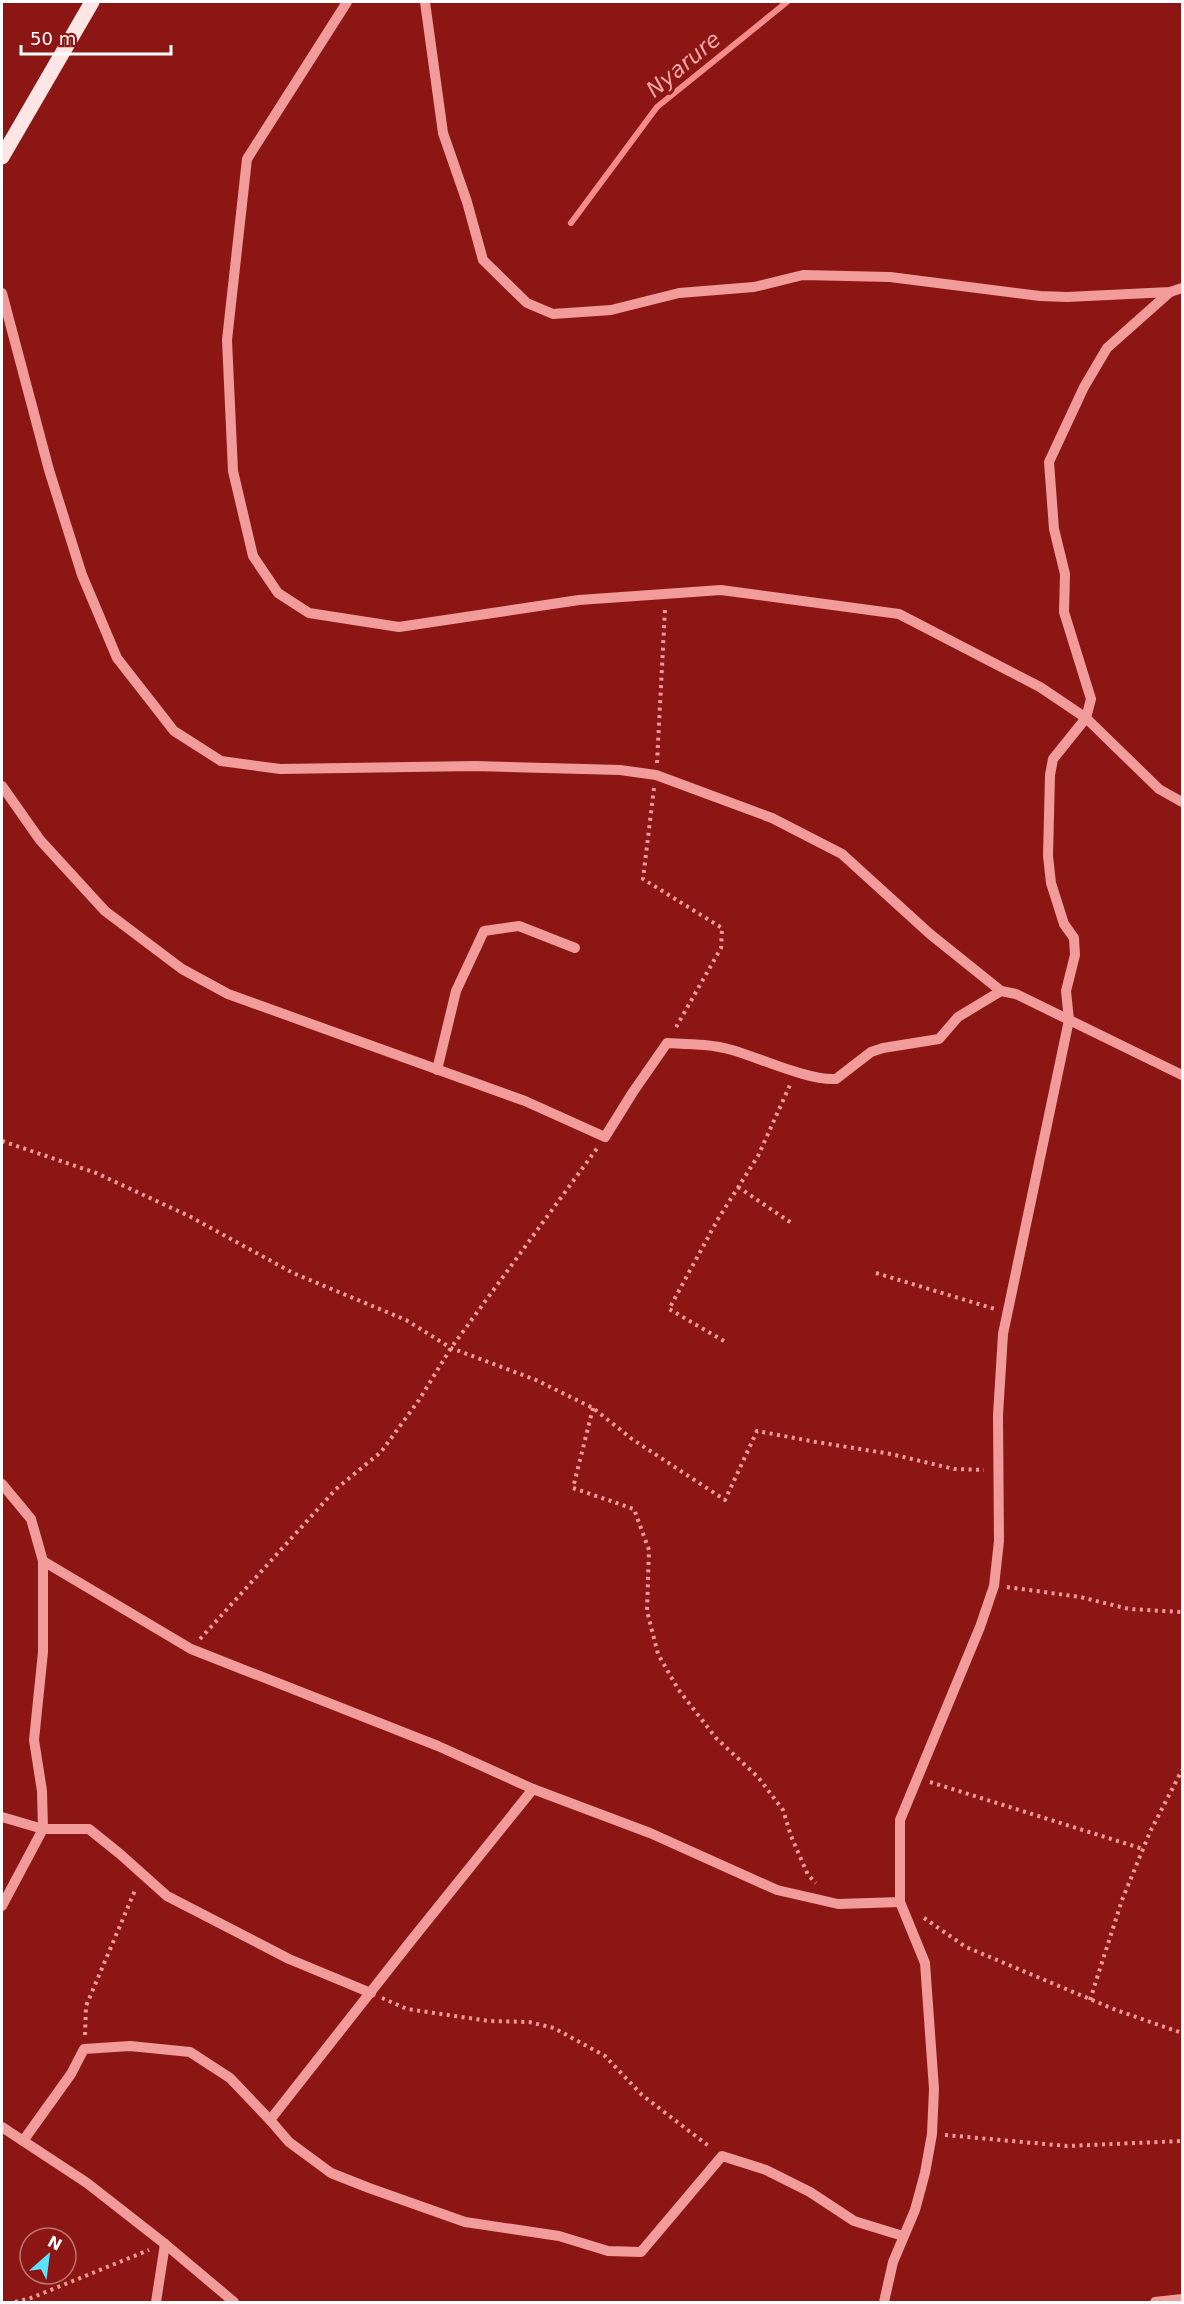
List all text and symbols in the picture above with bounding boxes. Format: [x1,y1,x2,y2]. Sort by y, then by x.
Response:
scale bar [21,18,171,56]
water label: Nyarure [641,26,725,102]
text: 50 m [30,28,76,49]
north arrow [18,2226,78,2286]
text: N [44,2232,65,2255]

